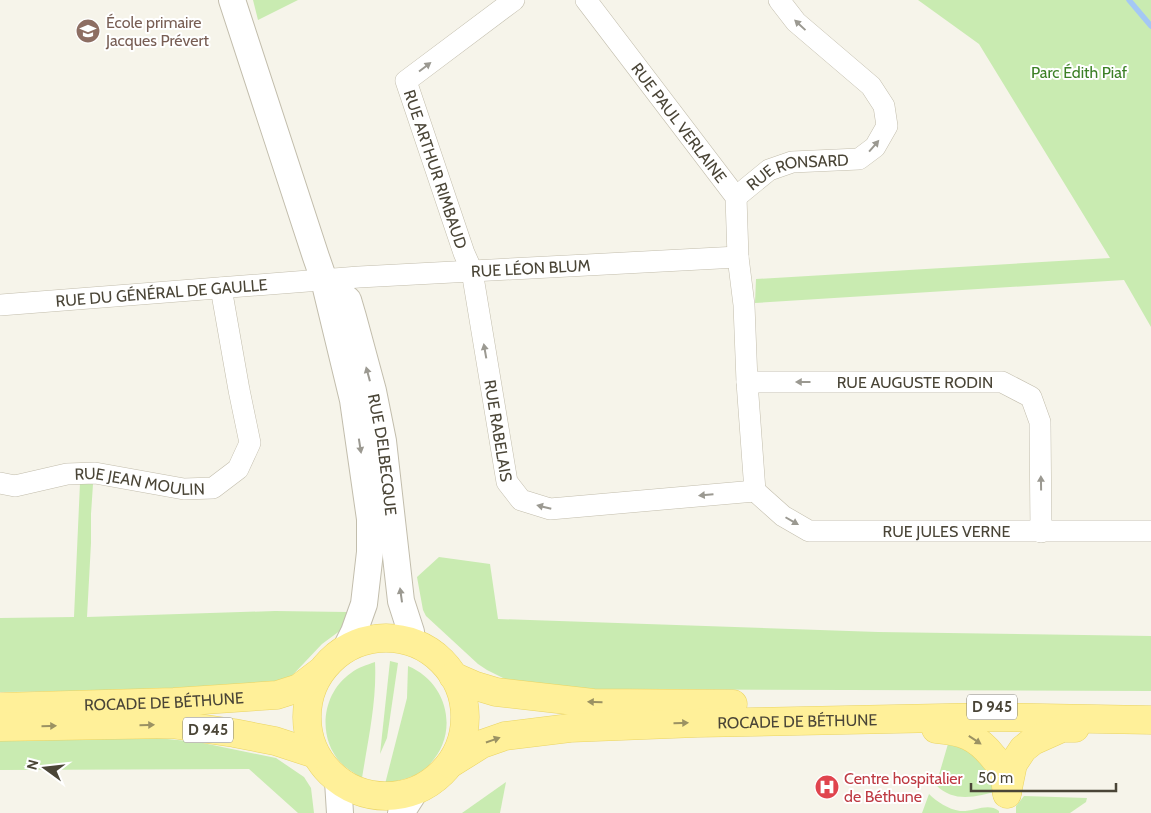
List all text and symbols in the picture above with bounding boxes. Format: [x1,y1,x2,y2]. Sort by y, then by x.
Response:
place label: École primaire Jacques Prévert [105,13,209,50]
school or university icon: École primaire Jacques Prévert [75,18,101,44]
one-way arrow [794,19,806,31]
street label: RUE PAUL VERLAINE [628,59,731,186]
one-way arrow [418,62,432,72]
park label: Parc Édith Piaf [1031,63,1128,82]
street label: RUE ARTHUR RIMBAUD [400,87,471,251]
one-way arrow [868,140,879,153]
street label: RUE RONSARD [743,150,849,194]
street label: RUE LÉON BLUM [471,255,591,281]
street label: RUE DU GÉNÉRAL DE GAULLE [55,275,268,310]
one-way arrow [481,343,489,359]
one-way arrow [364,366,372,381]
street label: RUE AUGUSTE RODIN [837,373,993,392]
street label: RUE RABELAIS [481,378,516,483]
one-way arrow [794,378,810,386]
street label: RUE DELBECQUE [364,392,401,517]
one-way arrow [356,438,364,454]
street label: RUE JEAN MOULIN [74,463,205,499]
one-way arrow [1037,475,1045,491]
one-way arrow [698,492,714,500]
one-way arrow [537,503,552,511]
one-way arrow [786,517,799,526]
street label: RUE JULES VERNE [883,522,1010,541]
one-way arrow [397,587,405,603]
street label: ROCADE DE BÉTHUNE [84,688,245,714]
road number: D 945 [967,694,1017,720]
one-way arrow [587,698,603,706]
street label: ROCADE DE BÉTHUNE [717,710,878,732]
road number: D 945 [183,718,233,742]
one-way arrow [673,719,689,727]
one-way arrow [139,721,155,729]
one-way arrow [41,722,57,730]
one-way arrow [969,735,982,745]
one-way arrow [486,736,501,744]
north arrow [20,743,70,793]
text: N [22,758,42,772]
scale bar [971,760,1116,792]
place label: Centre hospitalier de Béthune [844,769,964,806]
text: 50 m [978,769,1013,787]
hospital icon: Centre hospitalier de Béthune [814,774,840,800]

